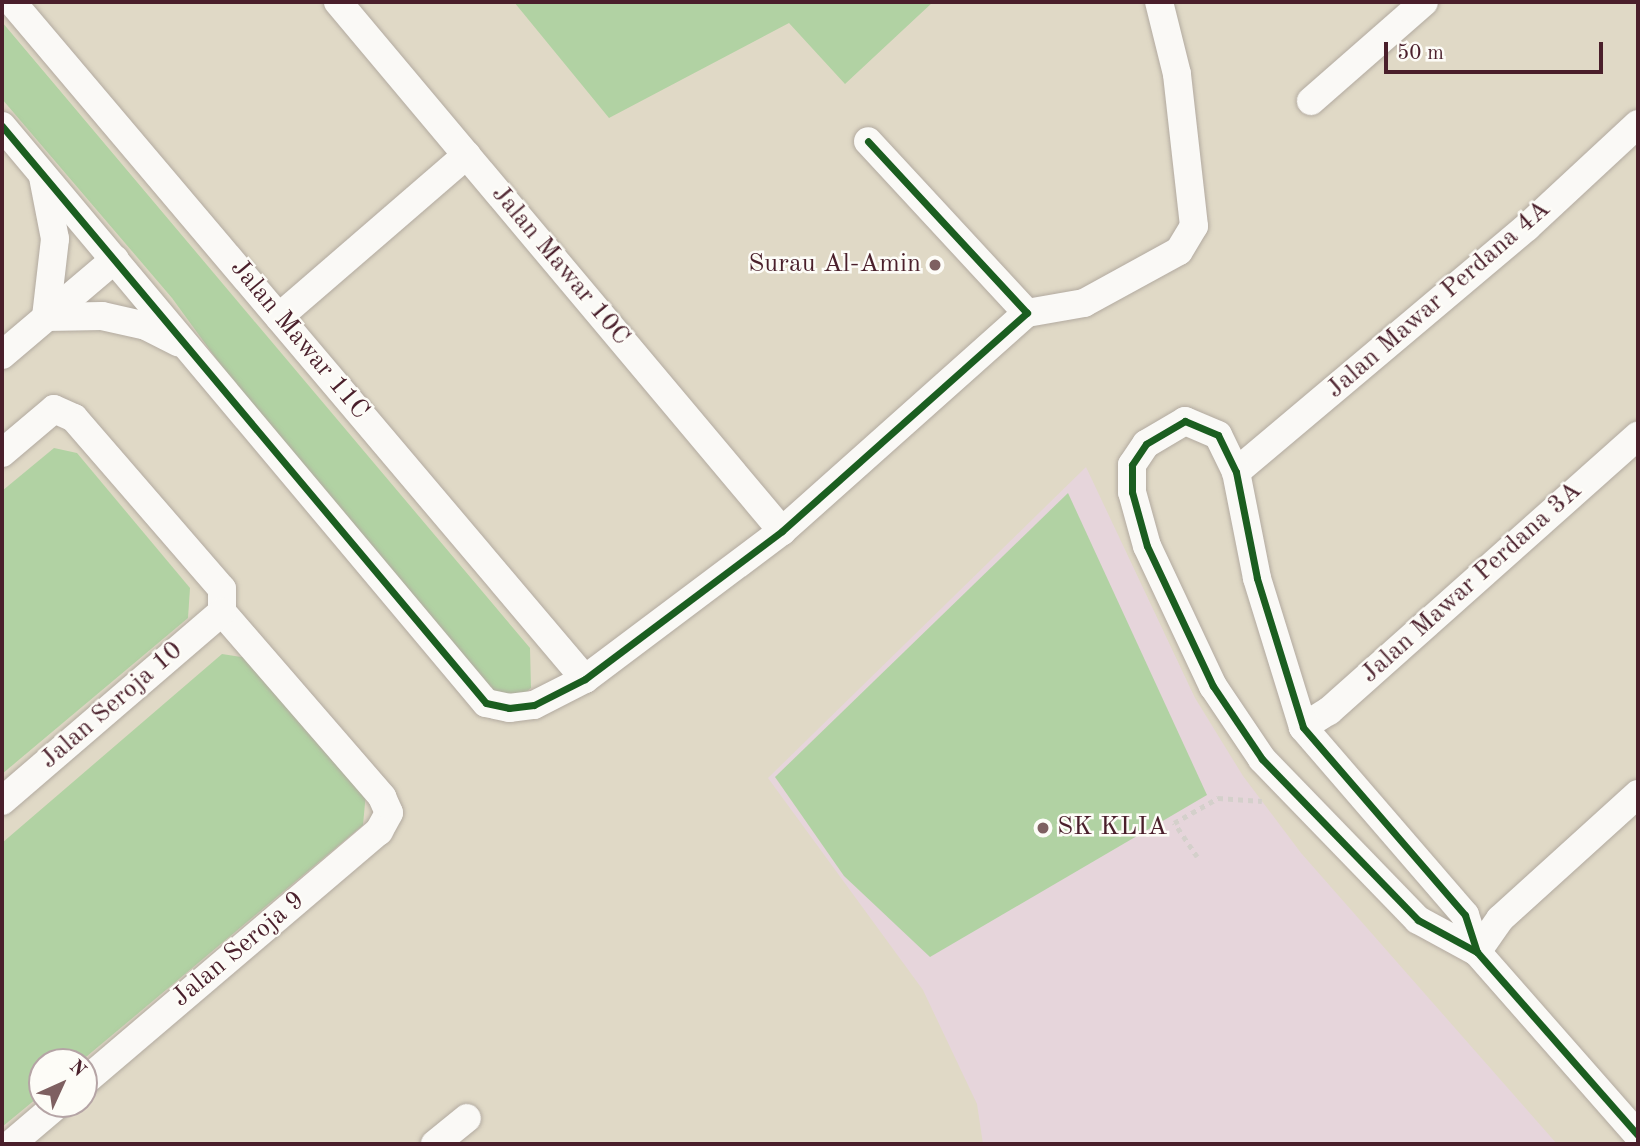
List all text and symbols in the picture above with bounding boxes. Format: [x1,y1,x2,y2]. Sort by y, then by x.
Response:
scale bar [1388,28,1607,72]
text: 50 m [1397,43,1444,64]
street label: Jalan Mawar 10C [484,179,636,353]
street label: Jalan Mawar Perdana 4A [1321,194,1557,406]
place label: Surau Al-Amin [748,249,921,281]
street label: Jalan Mawar 11C [223,253,375,427]
marker: Surau Al-Amin [927,257,943,273]
street label: Jalan Mawar Perdana 3A [1355,475,1589,691]
street label: Jalan Seroja 10 [34,636,190,776]
place label: SK KLIA [1057,812,1167,844]
marker: SK KLIA [1035,820,1051,836]
street label: Jalan Seroja 9 [166,886,312,1014]
north arrow [28,1048,98,1118]
text: N [65,1057,89,1081]

